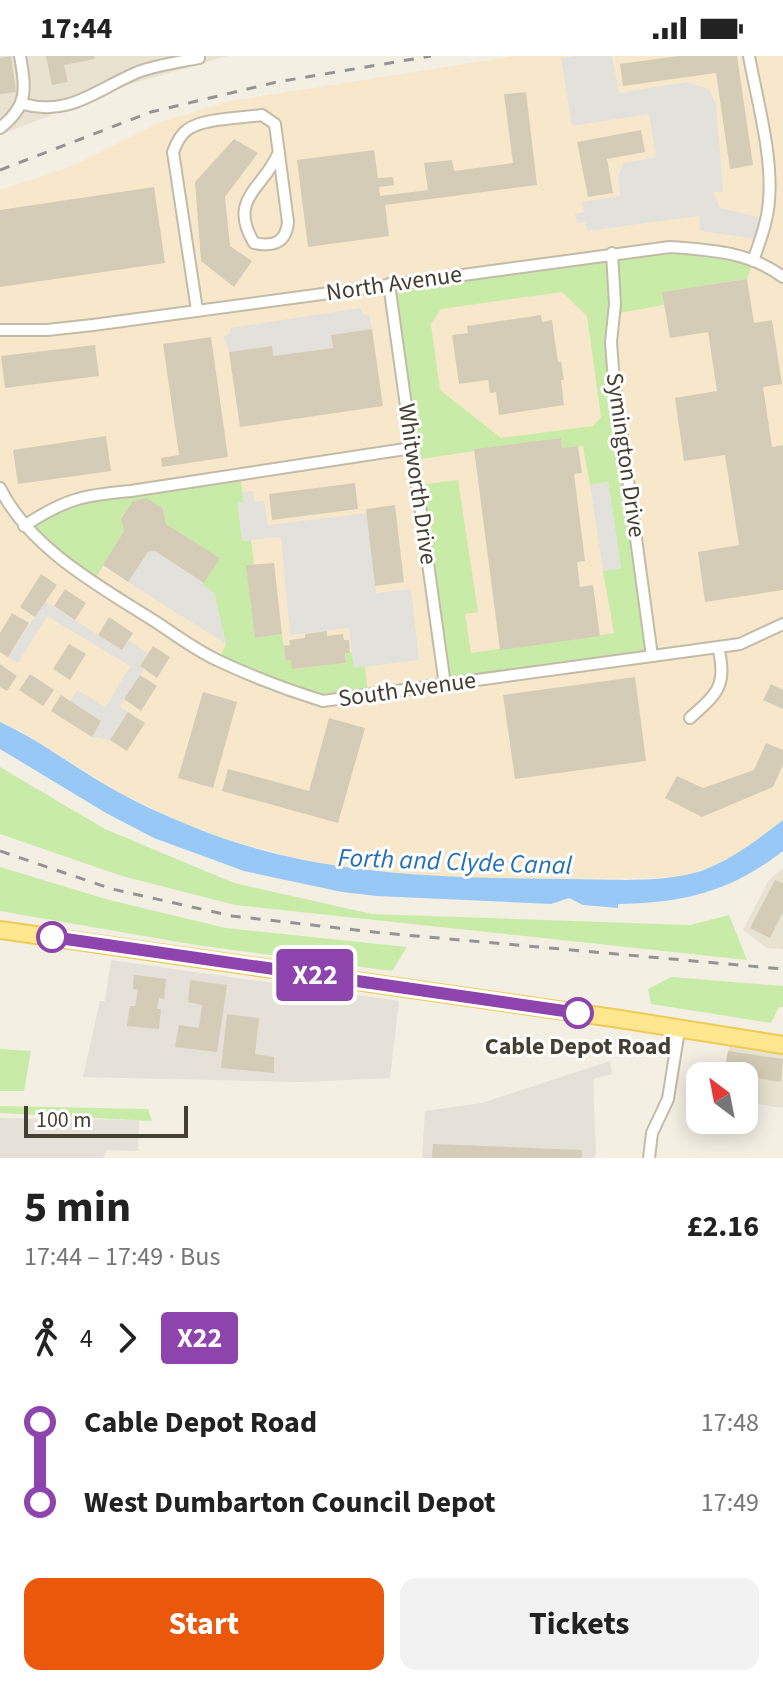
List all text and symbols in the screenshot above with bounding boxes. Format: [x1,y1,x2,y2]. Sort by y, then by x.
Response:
text: 17:44 [40,7,112,50]
street label: North Avenue [324,257,464,310]
street label: Symington Drive [597,371,654,540]
street label: Whitworth Drive [389,401,446,567]
street label: South Avenue [336,663,478,716]
water label: Forth and Clyde Canal [337,839,573,884]
unlabelled marker [37,922,67,952]
line badge: X22 [269,949,361,1001]
text: X22 [292,955,338,995]
marker: Cable Depot Road [563,998,593,1028]
place label: Cable Depot Road [485,1029,671,1064]
north arrow [686,1062,758,1134]
map controls [686,1062,758,1134]
scale bar [24,1102,188,1138]
text: 100 m [36,1104,91,1136]
text: 5 min [24,1176,131,1239]
text: £2.16 [687,1205,759,1248]
text: 17:44 – 17:49 · Bus [24,1238,220,1275]
icon: walk [24,1316,68,1360]
icon: forward [105,1316,149,1360]
text: X22 [177,1318,222,1358]
text: 4 [80,1320,93,1357]
text: Cable Depot Road [84,1401,317,1444]
text: 17:48 [701,1404,759,1441]
text: West Dumbarton Council Depot [84,1481,496,1524]
text: 17:49 [701,1484,759,1521]
button: Start [24,1578,384,1670]
button: Tickets [400,1578,759,1670]

